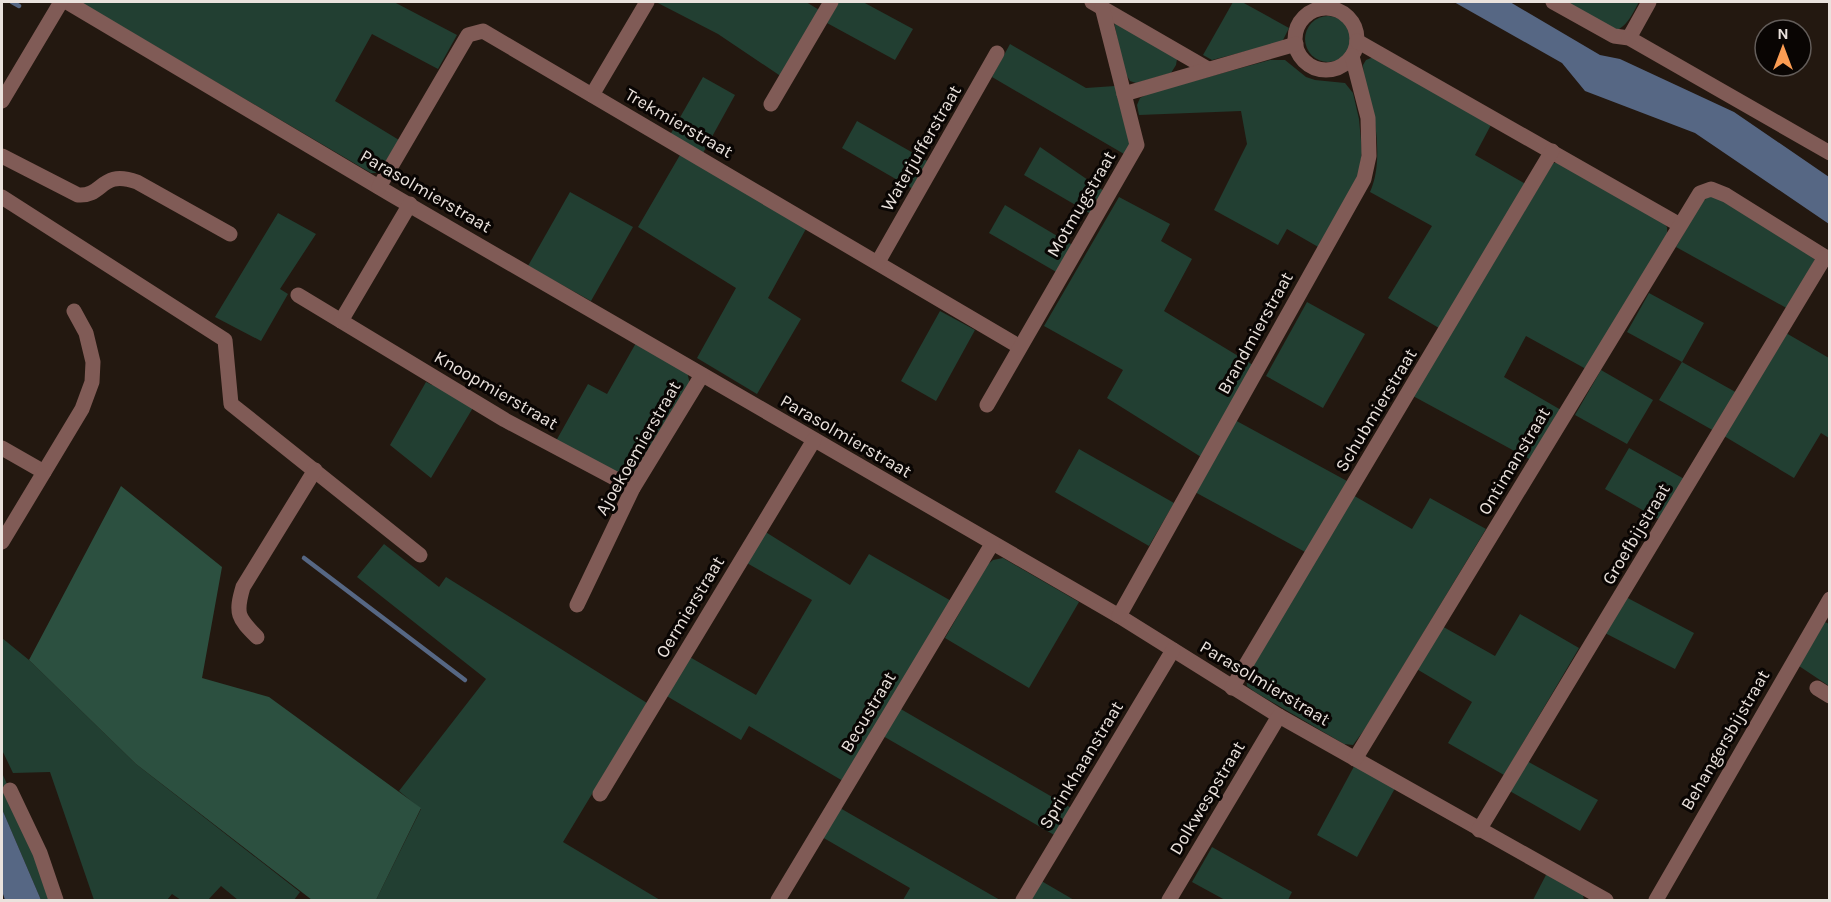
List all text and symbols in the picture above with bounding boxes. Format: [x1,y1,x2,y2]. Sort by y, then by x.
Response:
north arrow [1753,18,1813,78]
text: N [1777,24,1789,43]
street label: Waterjufferstraat [876,81,966,215]
street label: Trekmierstraat [621,83,737,163]
street label: Parasolmierstraat [356,144,496,238]
street label: Motmugstraat [1042,147,1120,261]
street label: Brandmierstraat [1212,268,1298,398]
street label: Schubmierstraat [1331,344,1422,476]
street label: Knoopmierstraat [430,346,562,434]
street label: Ajoekoemierstraat [591,377,686,519]
street label: Parasolmierstraat [776,389,916,483]
street label: Ontimanstraat [1473,403,1555,519]
street label: Groefbijstraat [1597,479,1675,589]
street label: Oermierstraat [651,552,729,662]
street label: Parasolmierstraat [1196,635,1334,731]
street label: Behangersbijstraat [1676,666,1774,814]
street label: Becustraat [835,668,901,756]
street label: Sprinkhaanstraat [1034,697,1128,833]
street label: Dolkwespstraat [1164,737,1250,859]

